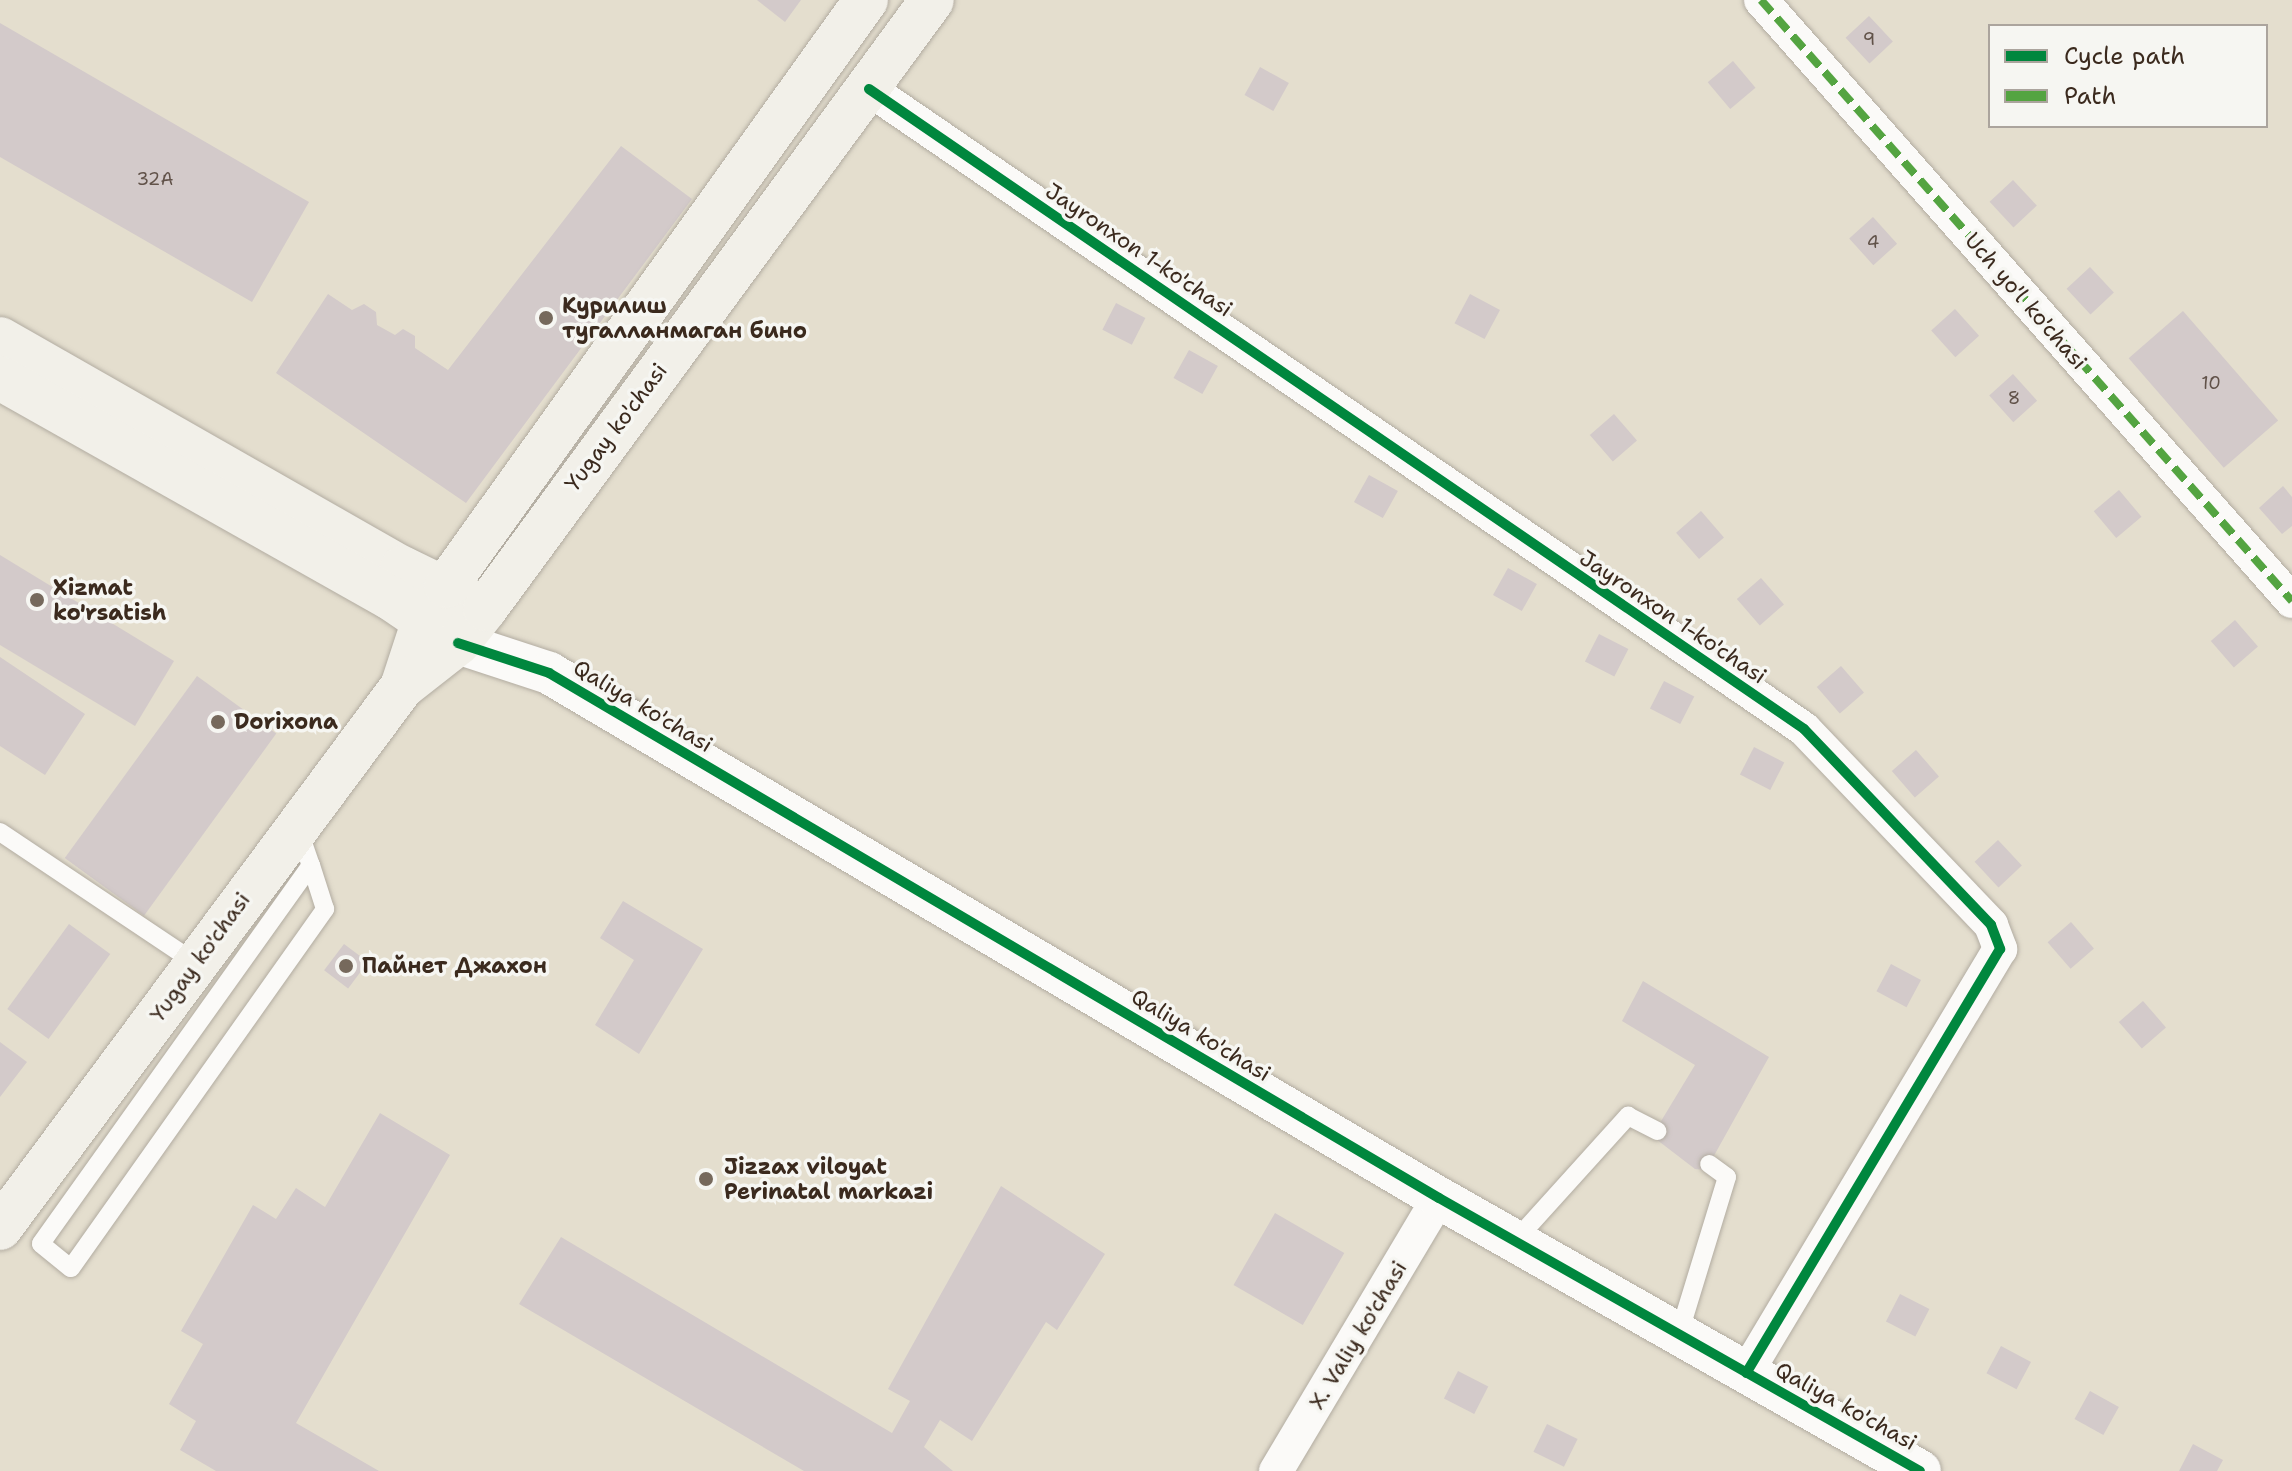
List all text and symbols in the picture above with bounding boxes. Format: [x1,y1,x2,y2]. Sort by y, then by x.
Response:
legend [1988,24,2268,128]
house number: 9 [1863,28,1875,50]
text: Cycle path [2064,40,2185,72]
text: Path [2064,80,2116,112]
house number: 32А [136,168,174,190]
street label: Jayronxon 1-ko'chasi [1040,178,1238,322]
street label: Uch yo'l ko'chasi [1959,227,2093,375]
house number: 4 [1867,231,1879,253]
place label: Курилиш тугалланмаган бино [562,292,807,344]
marker: Курилиш тугалланмаган бино [537,309,555,327]
street label: Yugay ko'chasi [559,358,673,496]
house number: 10 [2201,372,2221,394]
house number: 8 [2008,387,2020,409]
street label: Jayronxon 1-ko'chasi [1574,545,1772,689]
place label: Xizmat ko'rsatish [53,574,166,626]
marker: Xizmat ko'rsatish [28,591,46,609]
street label: Qaliya ko'chasi [569,654,717,758]
place label: Dorixona [234,709,338,735]
marker: Dorixona [209,713,227,731]
street label: Yugay ko'chasi [144,887,256,1027]
place label: Пайнет Джахон [362,953,547,979]
marker: Пайнет Джахон [337,957,355,975]
street label: Qaliya ko'chasi [1127,983,1275,1087]
place label: Jizzax viloyat Perinatal markazi [724,1153,933,1204]
marker: Jizzax viloyat Perinatal markazi [695,1168,717,1190]
street label: X. Valiy ko'chasi [1303,1256,1413,1414]
street label: Qaliya ko'chasi [1771,1356,1921,1456]

